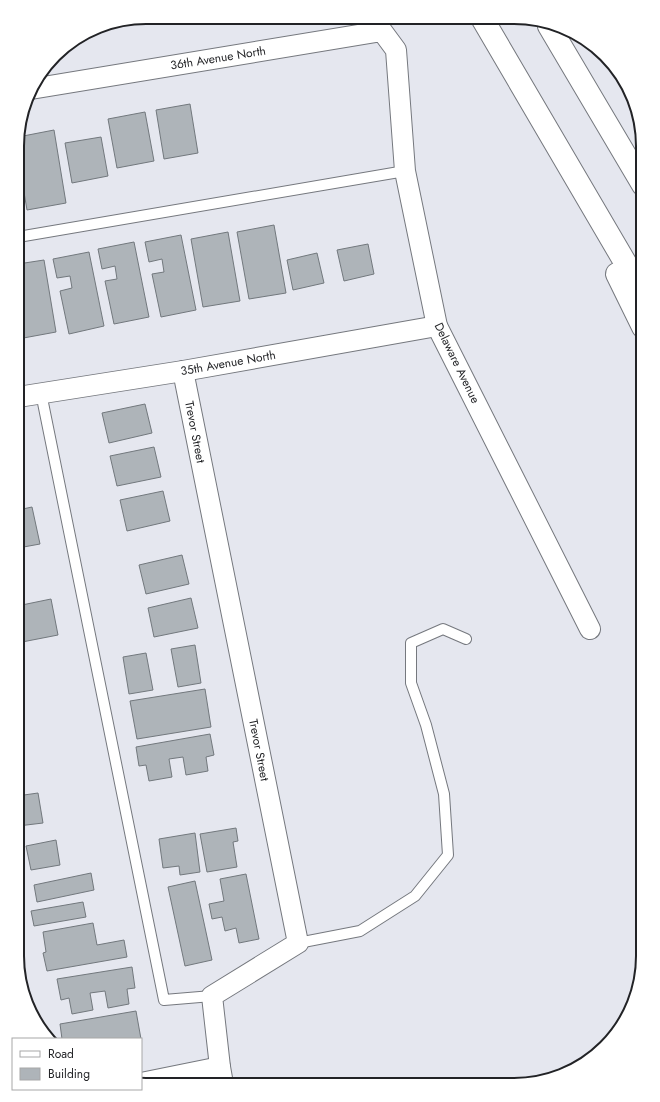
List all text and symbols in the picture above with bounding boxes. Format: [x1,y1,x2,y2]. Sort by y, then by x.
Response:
street label: 36th Avenue North [169,42,267,74]
street label: Delaware Avenue [430,320,484,406]
street label: 35th Avenue North [179,346,277,380]
street label: Trevor Street [180,400,210,465]
street label: Trevor Street [244,718,274,783]
legend [12,1038,142,1090]
text: Road [48,1045,74,1063]
text: Building [48,1065,90,1083]

